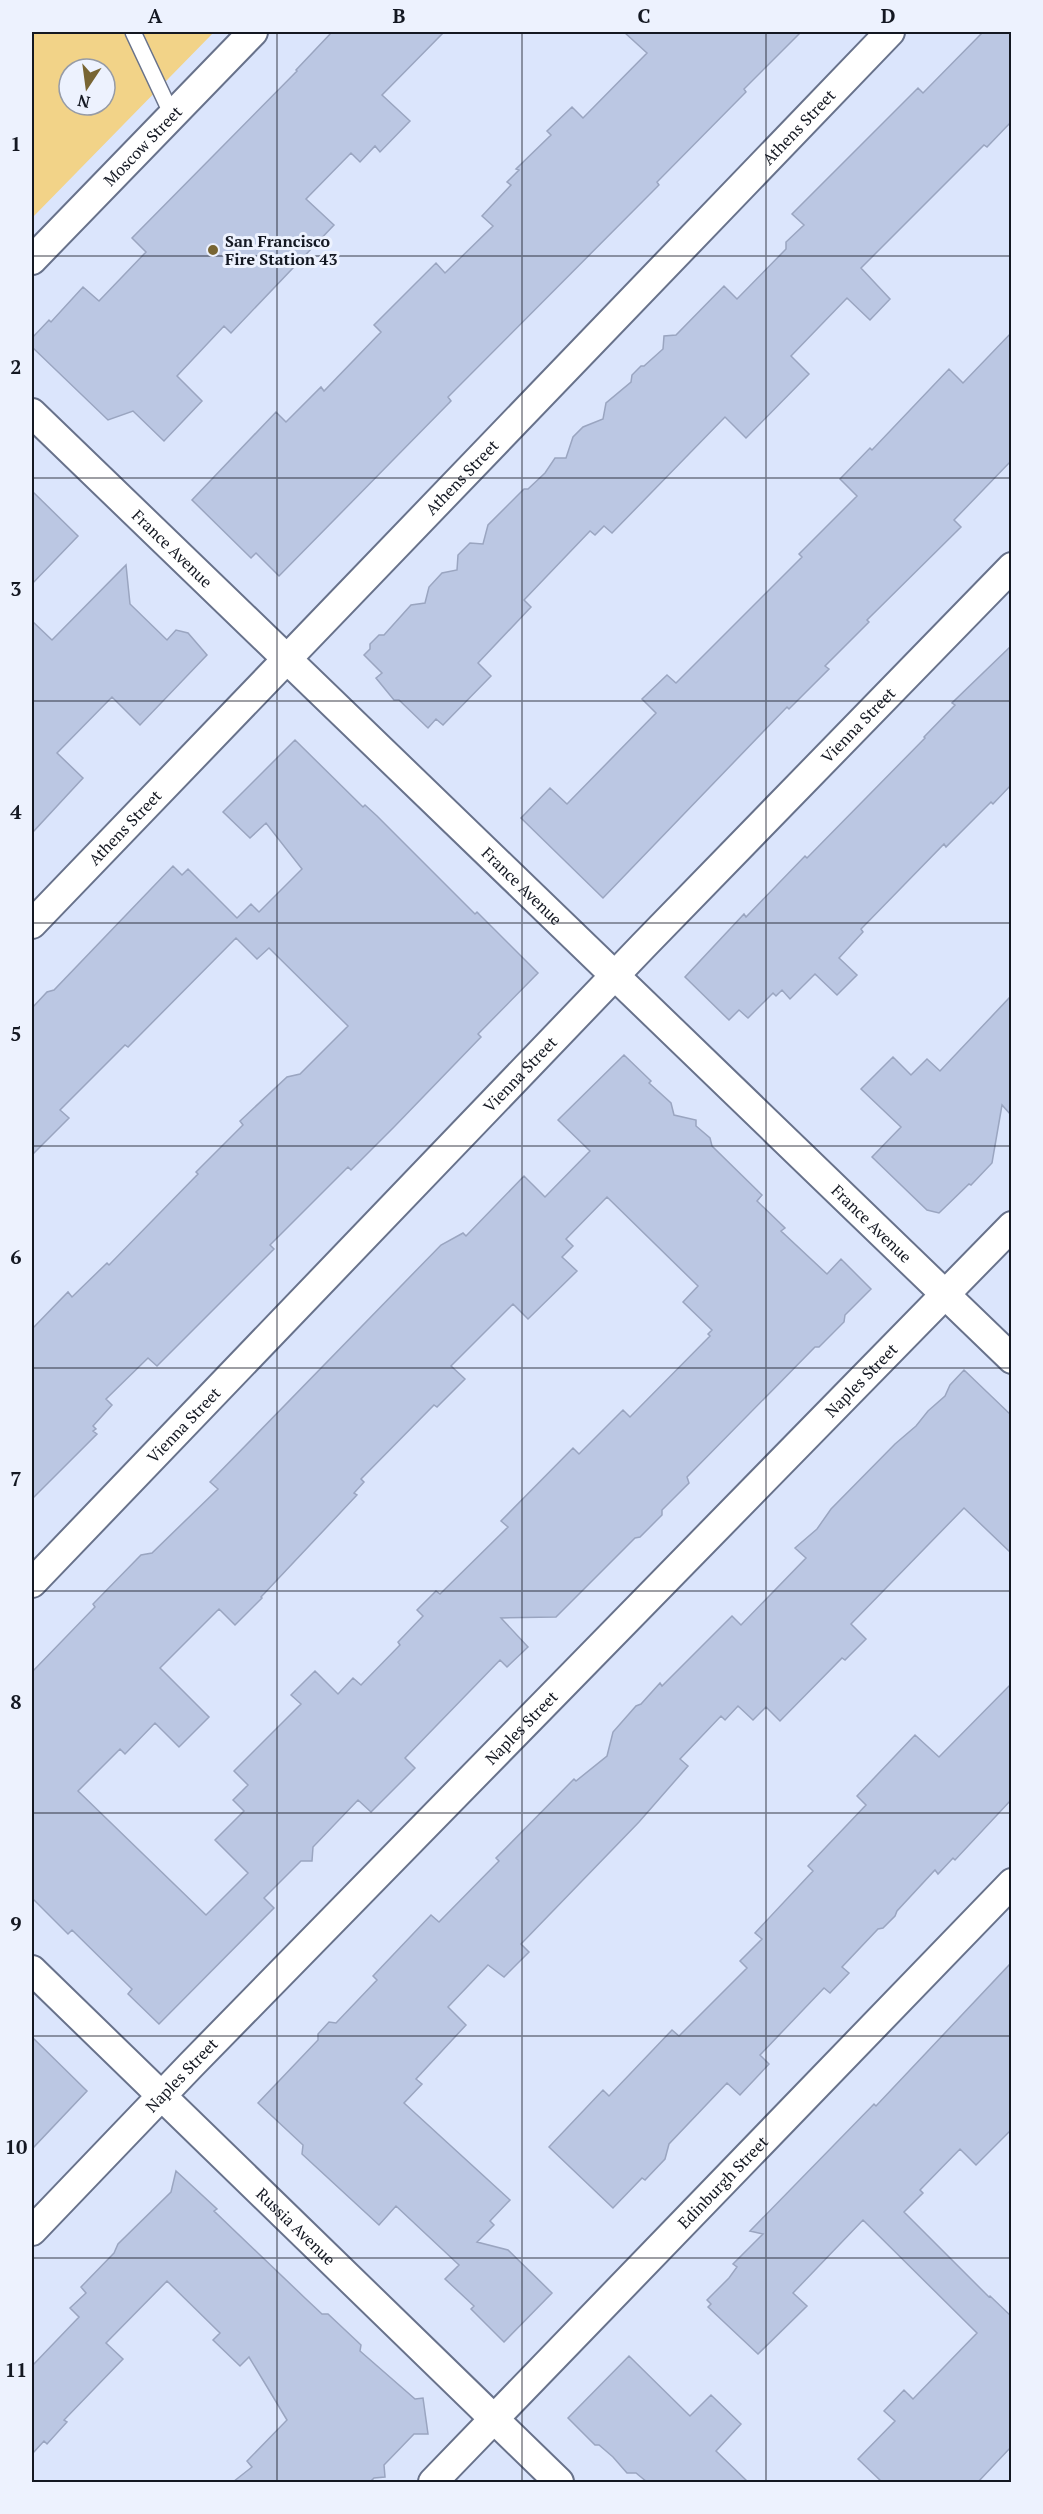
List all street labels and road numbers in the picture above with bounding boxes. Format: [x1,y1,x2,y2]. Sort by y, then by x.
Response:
street label: Athens Street [757,84,840,169]
street label: Moscow Street [99,101,187,191]
street label: Athens Street [420,435,503,520]
street label: France Avenue [127,504,217,592]
street label: Vienna Street [816,682,900,768]
street label: Athens Street [83,785,166,870]
street label: France Avenue [477,842,567,930]
street label: Vienna Street [478,1031,562,1117]
street label: France Avenue [827,1180,917,1267]
street label: Naples Street [820,1338,902,1422]
street label: Vienna Street [142,1382,225,1468]
street label: Naples Street [480,1686,562,1769]
street label: Naples Street [140,2033,223,2117]
street label: Edinburgh Street [673,2131,773,2233]
street label: Russia Avenue [252,2183,340,2270]

